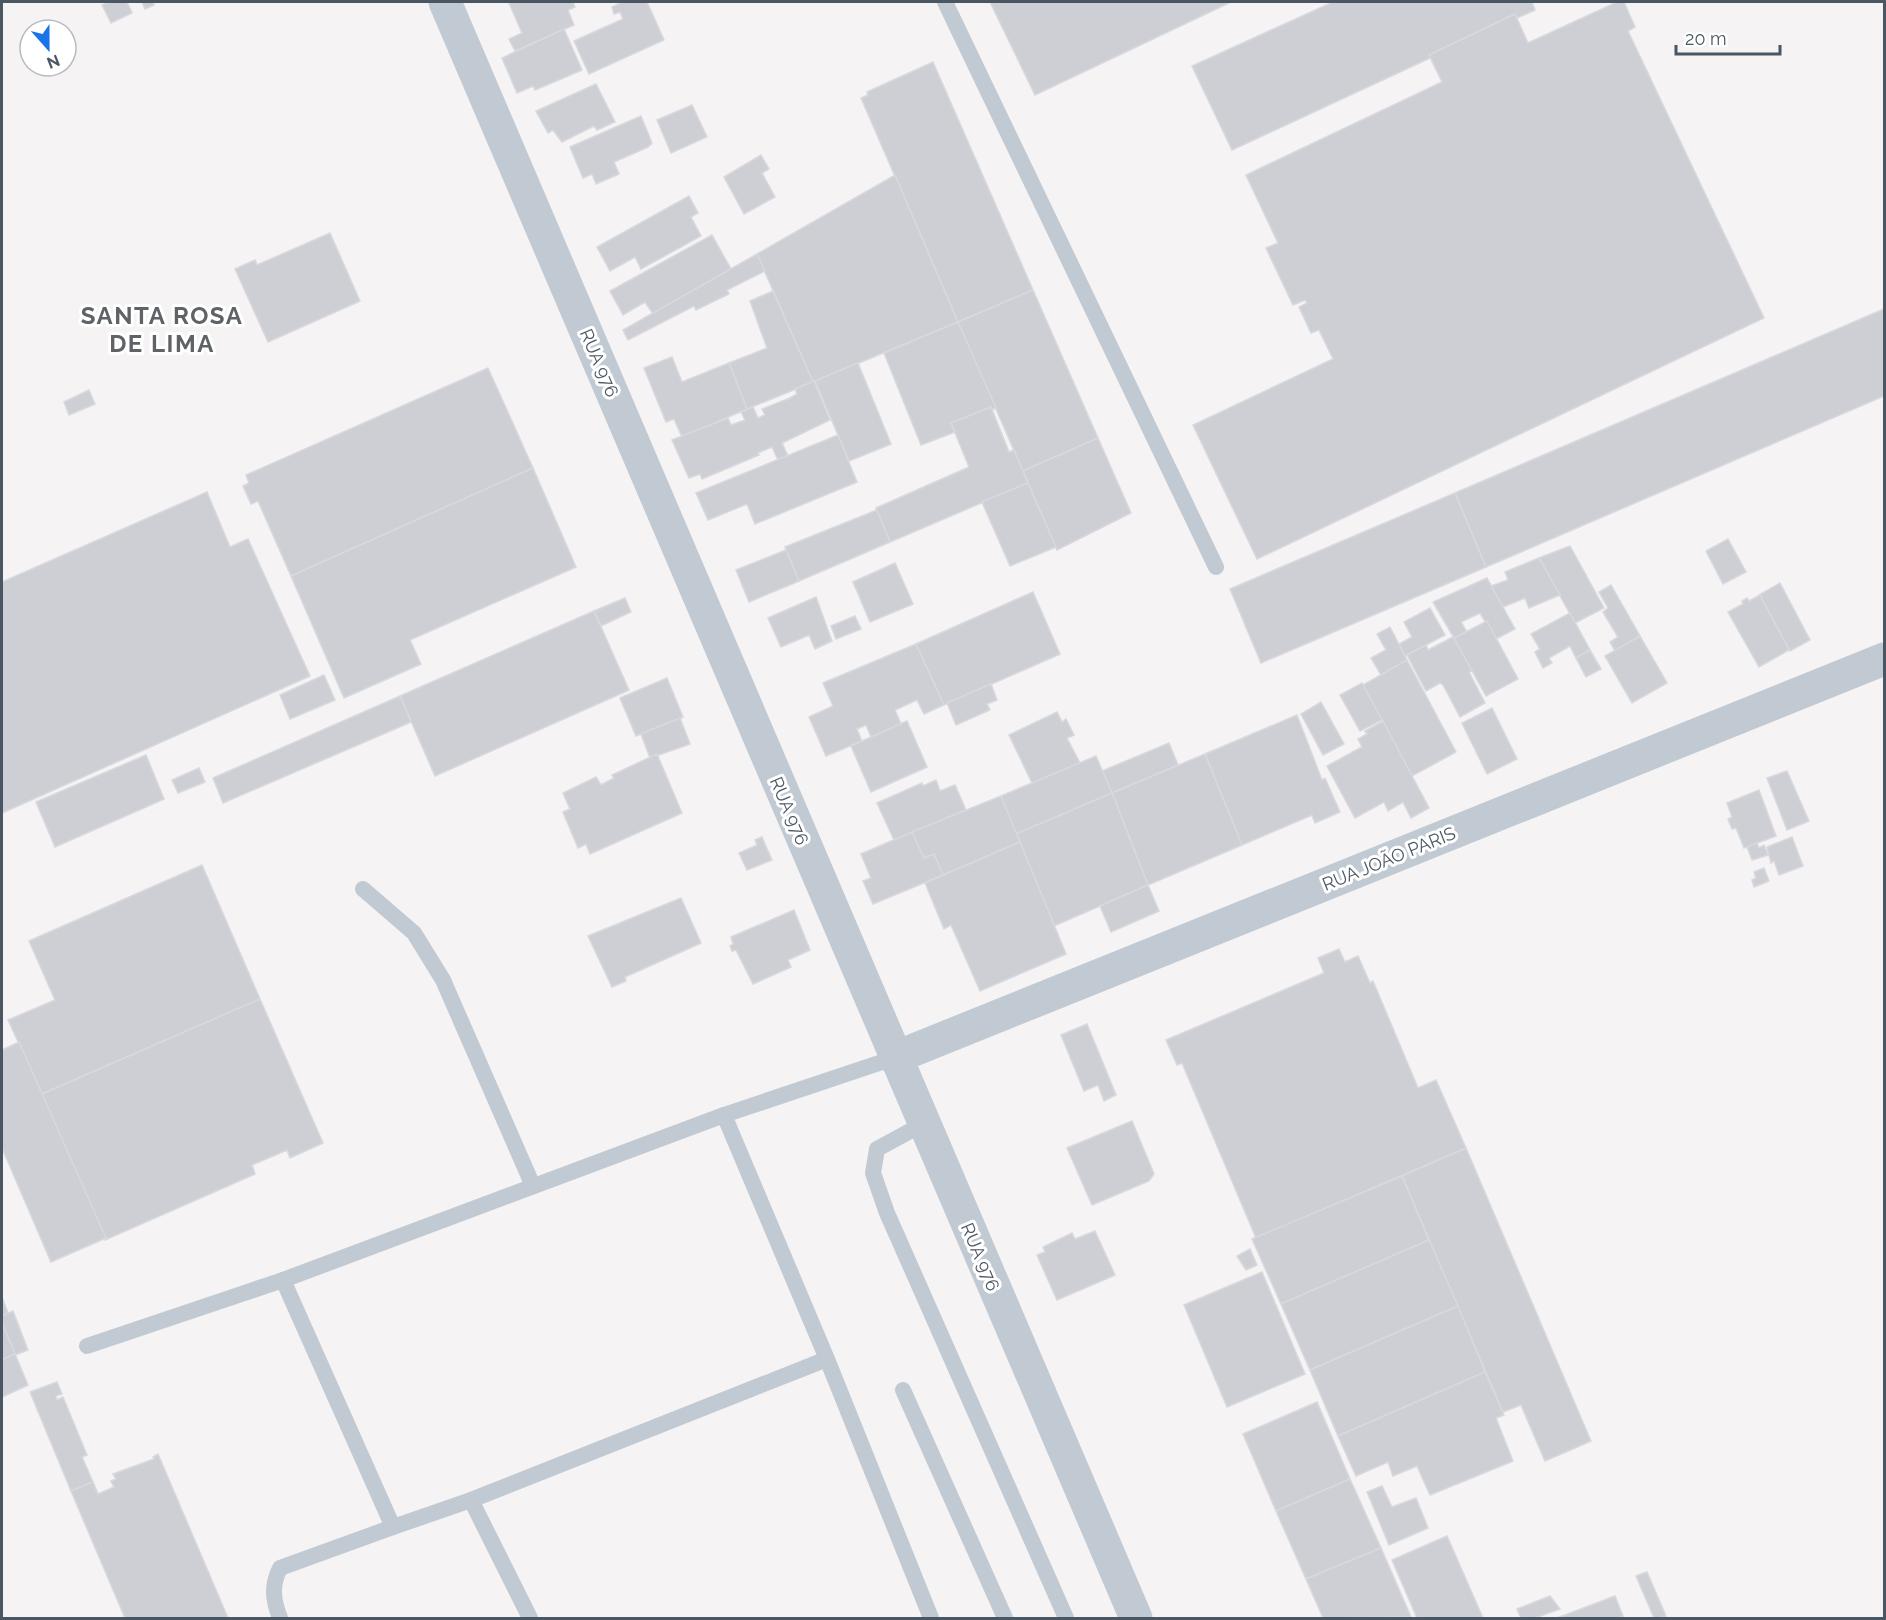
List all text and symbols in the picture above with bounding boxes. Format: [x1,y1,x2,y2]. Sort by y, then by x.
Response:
north arrow [18,18,78,78]
scale bar [1676,18,1780,56]
text: 20 m [1685,28,1727,49]
text: N [44,50,62,73]
district label: SANTA ROSA DE LIMA [81,301,243,358]
street label: RUA 976 [576,326,623,400]
street label: RUA 976 [766,774,813,848]
street label: RUA JOÃO PARIS [1319,822,1458,895]
street label: RUA 976 [957,1220,1004,1294]

